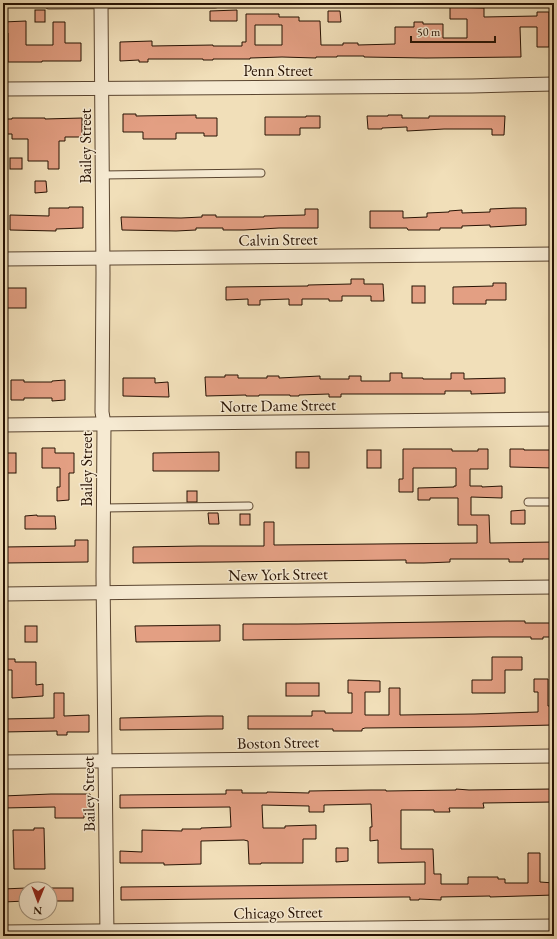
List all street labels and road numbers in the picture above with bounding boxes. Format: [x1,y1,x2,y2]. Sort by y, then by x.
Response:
street label: Penn Street [243,60,313,81]
street label: Bailey Street [75,108,96,184]
street label: Calvin Street [238,228,318,251]
street label: Notre Dame Street [220,394,336,417]
street label: Bailey Street [76,431,97,507]
street label: New York Street [228,563,328,586]
street label: Boston Street [237,731,319,754]
street label: Bailey Street [77,756,100,832]
street label: Chicago Street [233,901,323,924]

